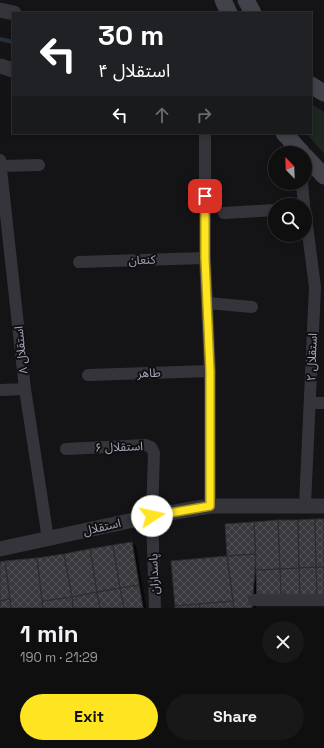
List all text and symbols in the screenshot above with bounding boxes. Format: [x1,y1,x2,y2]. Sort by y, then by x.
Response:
text: 30 m [98,17,164,53]
icon: left [32,28,84,80]
text: استقلال ۴ [98,59,170,82]
icon: left [109,104,131,126]
icon: ahead [151,104,173,126]
icon: right [193,104,215,126]
north arrow [268,146,312,190]
map controls [268,146,312,242]
pin [188,179,222,213]
icon: arrive [194,185,216,207]
button: search [268,198,312,242]
street label: کنعان [128,251,157,268]
street label: استقلال ۸ [11,325,31,375]
street label: استقلال ۲ [303,333,321,381]
street label: طاهر [136,365,161,381]
street label: استقلال ۶ [95,438,143,456]
position arrow [131,495,173,537]
street label: استقلال [82,515,123,539]
street label: پاسداران [145,553,163,595]
text: 1 min [20,618,79,649]
button: close [262,621,304,663]
text: 190 m · 21:29 [20,649,98,666]
button: Exit [20,694,158,740]
button: Share [166,694,304,740]

